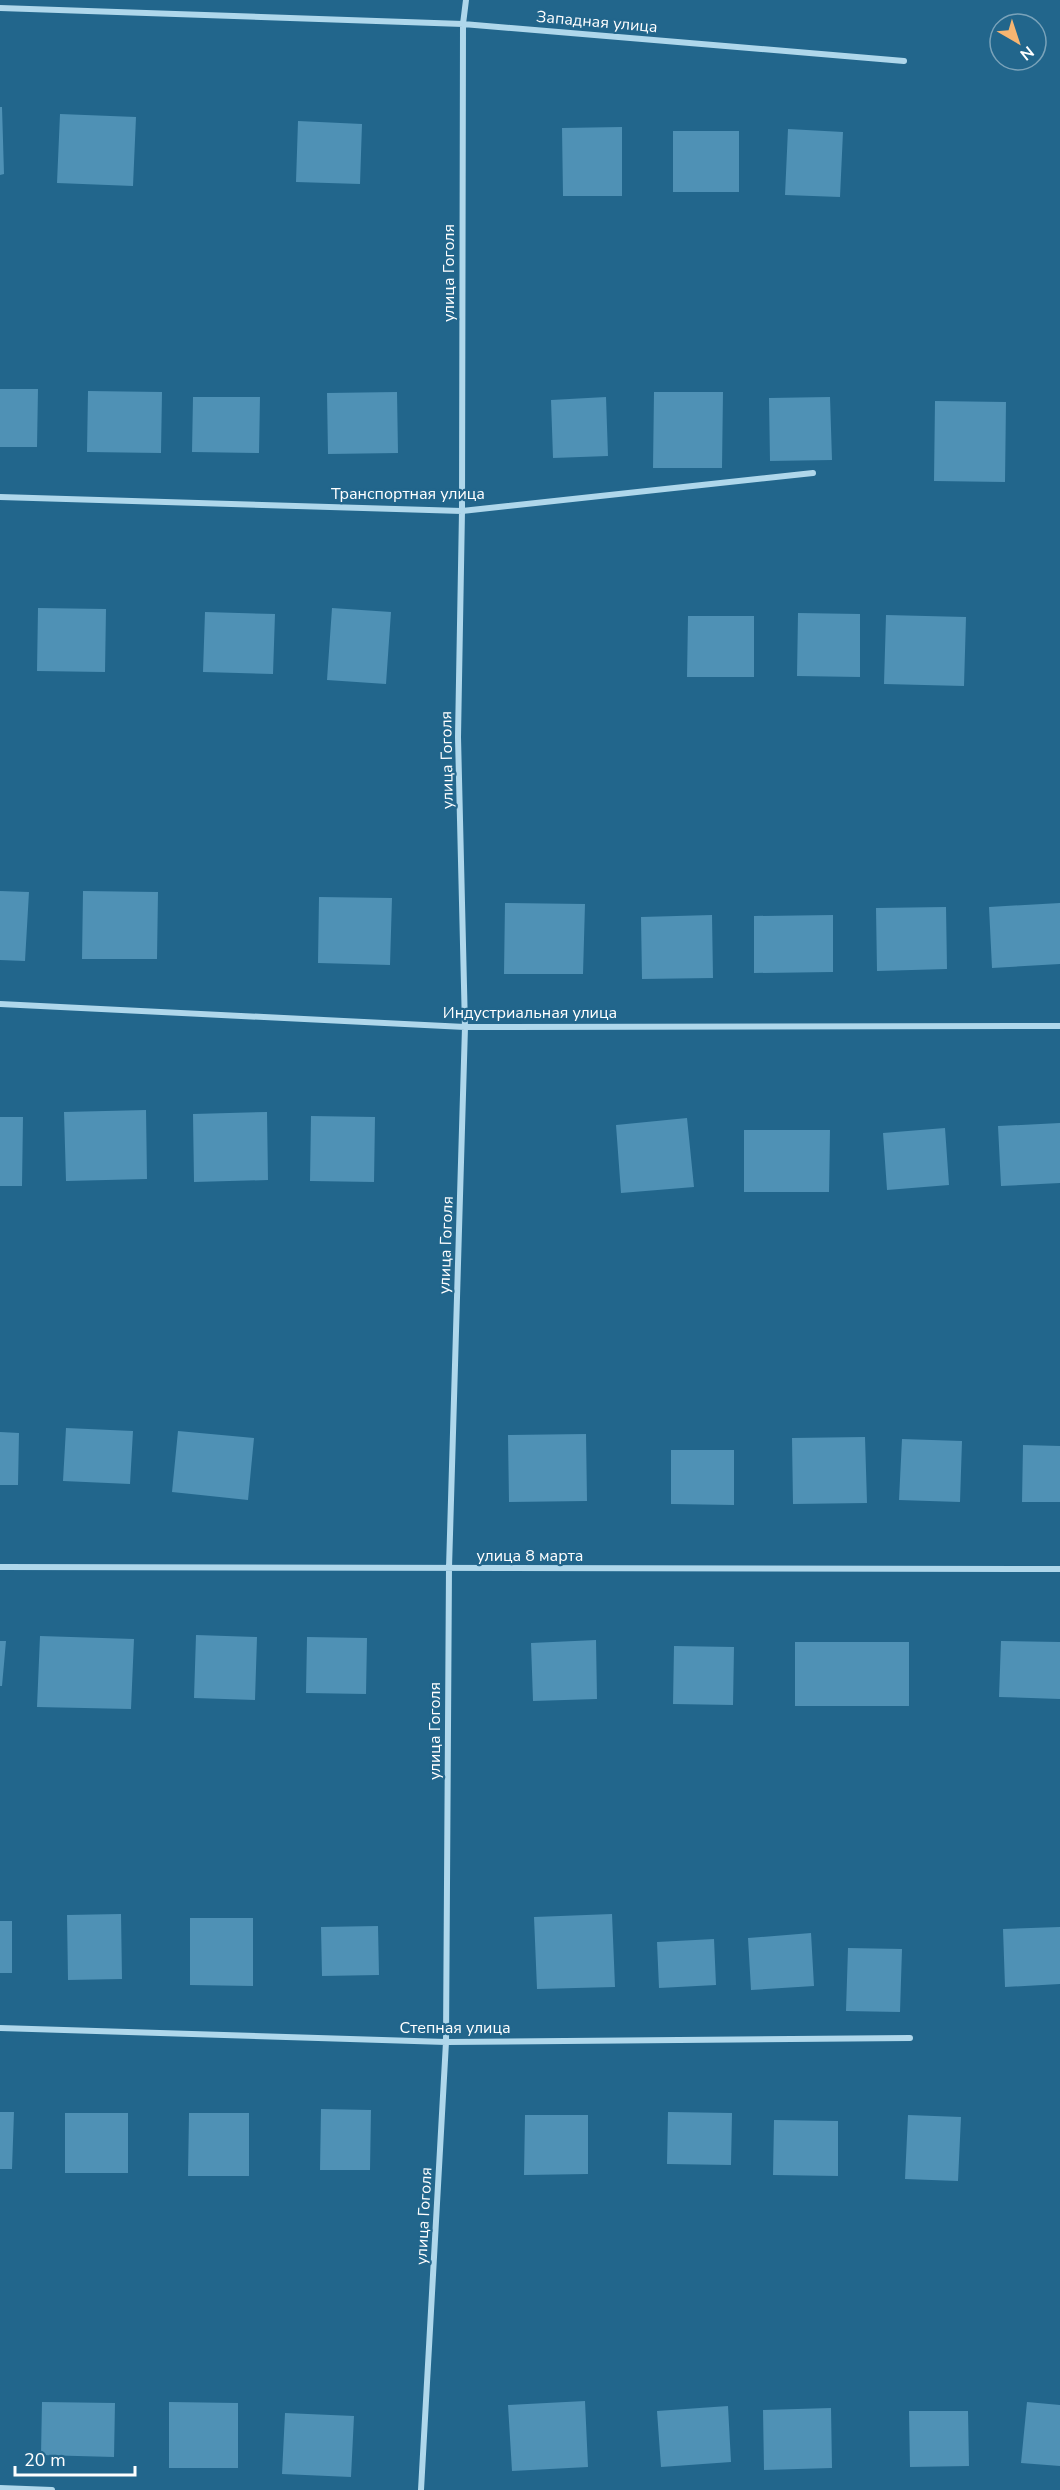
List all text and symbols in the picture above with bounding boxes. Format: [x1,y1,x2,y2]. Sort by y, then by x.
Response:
street label: Западная улица [535,6,658,38]
north arrow [988,12,1048,72]
text: N [1015,41,1038,65]
street label: улица Гоголя [438,224,460,322]
street label: Транспортная улица [331,483,485,505]
street label: улица Гоголя [435,711,459,809]
street label: Индустриальная улица [443,1002,617,1024]
street label: улица Гоголя [433,1196,459,1294]
street label: улица 8 марта [477,1545,583,1567]
street label: улица Гоголя [424,1682,446,1780]
street label: Степная улица [399,2017,511,2039]
street label: улица Гоголя [410,2166,438,2266]
scale bar [15,2439,135,2477]
text: 20 m [24,2448,66,2472]

